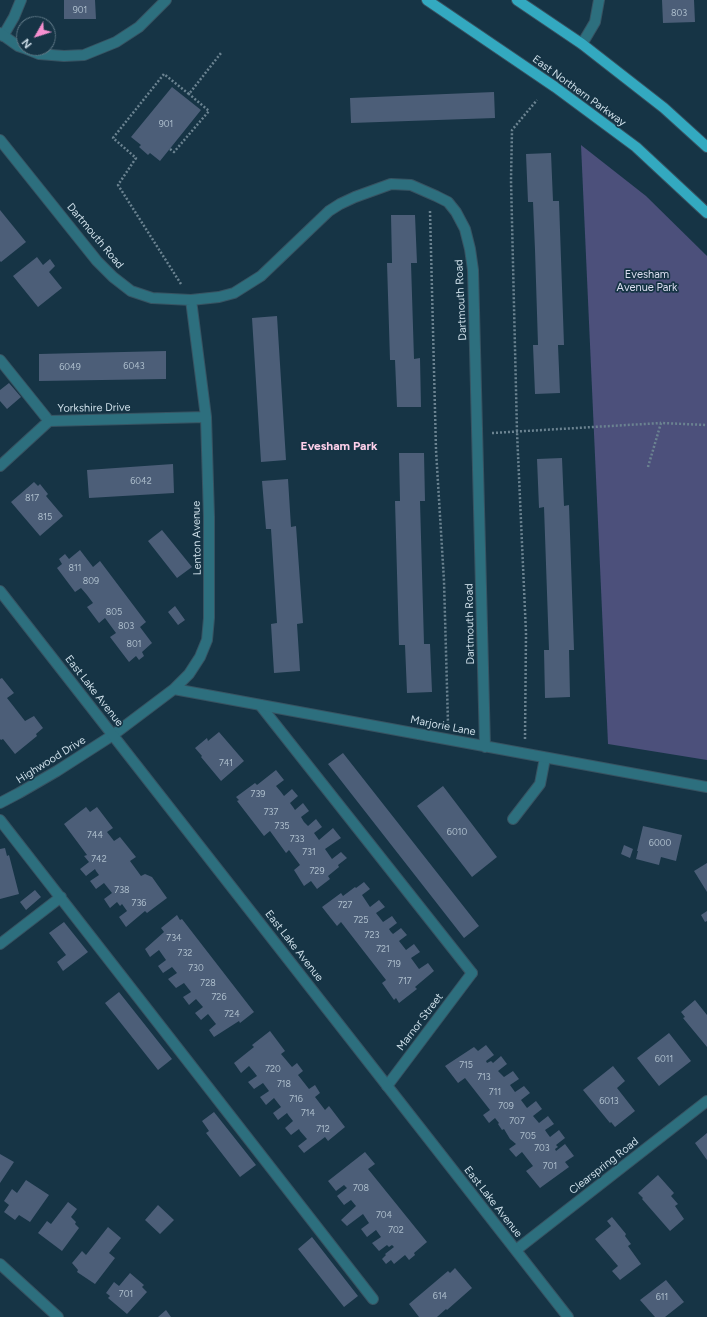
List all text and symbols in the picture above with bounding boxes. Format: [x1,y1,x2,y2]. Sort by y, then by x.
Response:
house number: 901 [73,5,87,15]
house number: 803 [671,8,687,18]
north arrow [16,16,56,56]
text: N [19,36,35,51]
street label: East Northern Parkway [530,53,628,129]
house number: 901 [159,119,173,129]
street label: Dartmouth Road [64,201,126,271]
street label: Dartmouth Road [452,259,470,341]
park label: Evesham Avenue Park [617,268,677,294]
house number: 6043 [123,361,145,371]
house number: 6049 [59,362,81,372]
street label: Yorkshire Drive [57,401,131,415]
district label: Evesham Park [301,439,377,453]
house number: 6042 [130,476,152,486]
house number: 817 [25,493,39,503]
street label: Lenton Avenue [190,501,204,575]
house number: 815 [38,512,52,522]
house number: 811 [69,563,81,573]
house number: 809 [83,576,99,586]
street label: Dartmouth Road [463,583,477,665]
house number: 805 [106,607,122,617]
house number: 803 [118,621,134,631]
house number: 801 [126,639,142,649]
street label: East Lake Avenue [62,653,126,729]
street label: Marjorie Lane [409,713,477,739]
street label: Highwood Drive [14,733,88,787]
house number: 741 [219,758,233,768]
house number: 739 [251,789,265,799]
house number: 737 [264,807,278,817]
house number: 735 [275,821,289,831]
house number: 6010 [447,827,467,837]
house number: 744 [87,830,103,840]
house number: 733 [290,834,304,844]
house number: 6000 [649,838,671,848]
house number: 731 [302,847,316,857]
house number: 742 [91,854,107,864]
house number: 729 [310,866,324,876]
house number: 738 [114,885,130,895]
house number: 736 [132,898,146,908]
house number: 727 [338,900,352,910]
street label: East Lake Avenue [262,908,326,984]
house number: 725 [353,915,369,925]
house number: 723 [365,930,379,940]
house number: 734 [166,933,182,943]
house number: 721 [376,944,390,954]
house number: 732 [178,948,192,958]
house number: 719 [387,959,401,969]
house number: 730 [188,963,204,973]
house number: 717 [398,976,412,986]
house number: 728 [200,978,216,988]
street label: Marnor Street [394,991,446,1053]
house number: 726 [212,992,226,1002]
house number: 724 [224,1009,240,1019]
house number: 6011 [655,1054,673,1064]
house number: 715 [459,1060,473,1070]
house number: 720 [265,1064,281,1074]
house number: 713 [477,1072,491,1082]
house number: 718 [277,1079,291,1089]
house number: 711 [489,1087,501,1097]
house number: 716 [289,1094,303,1104]
house number: 6013 [599,1096,619,1106]
house number: 709 [498,1101,514,1111]
house number: 714 [301,1108,315,1118]
house number: 707 [509,1116,525,1126]
house number: 712 [316,1124,330,1134]
house number: 705 [520,1131,536,1141]
street label: Clearspring Road [567,1135,641,1197]
house number: 703 [534,1143,550,1153]
house number: 701 [543,1161,557,1171]
street label: East Lake Avenue [461,1164,525,1240]
house number: 708 [353,1183,369,1193]
house number: 704 [376,1210,392,1220]
house number: 702 [388,1225,404,1235]
house number: 701 [119,1289,133,1299]
house number: 614 [433,1291,447,1301]
house number: 611 [656,1292,668,1302]

